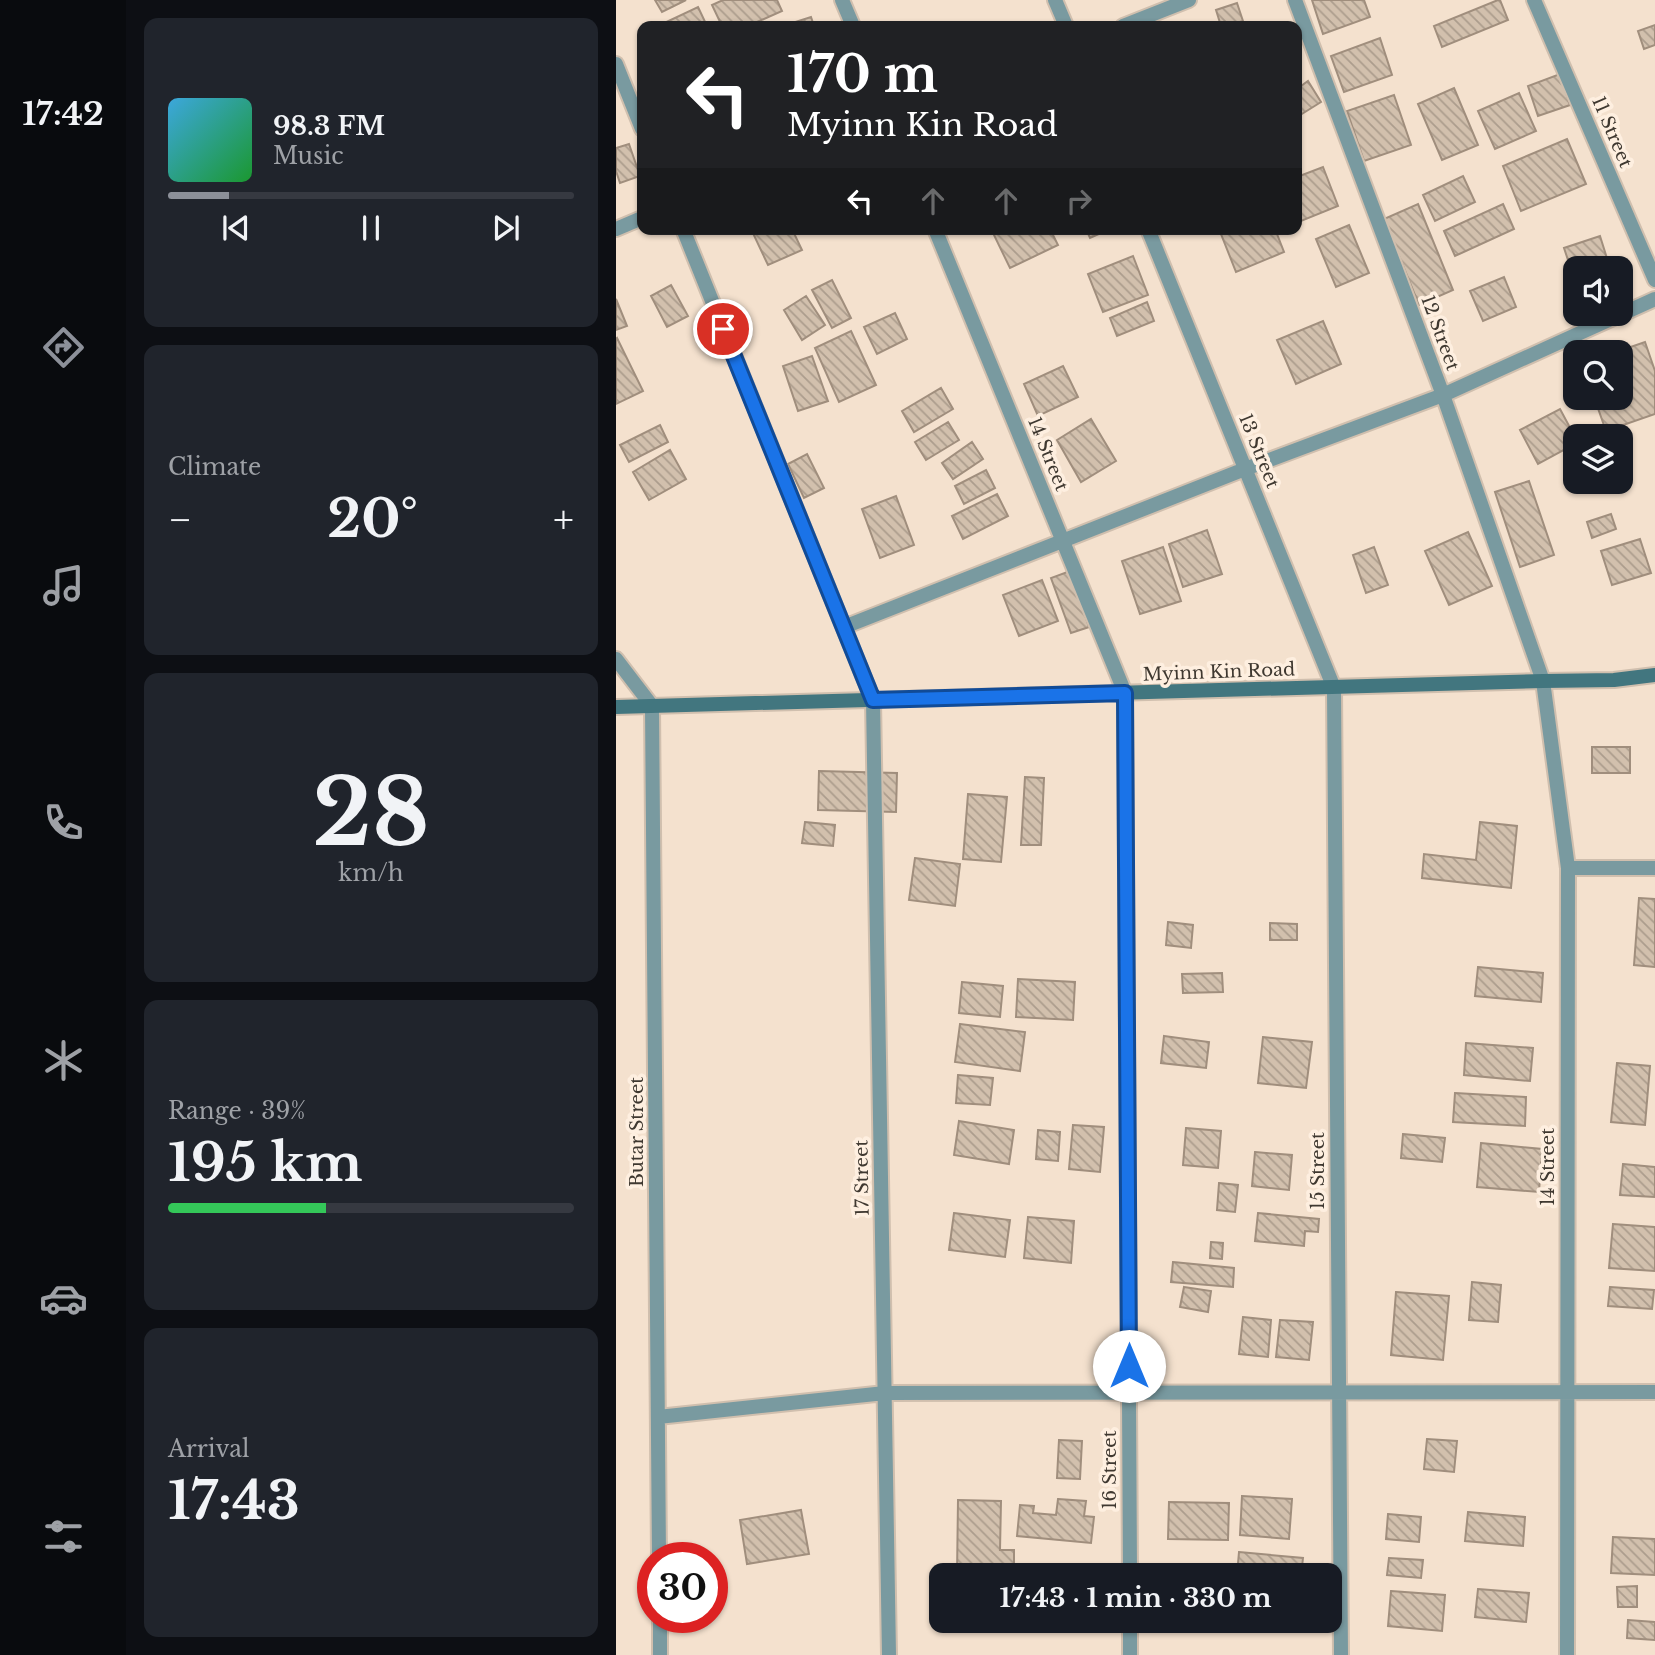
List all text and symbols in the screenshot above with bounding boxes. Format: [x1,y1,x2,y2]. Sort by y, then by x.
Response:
text: 170 m [787,44,938,105]
icon: left [672,49,763,140]
street label: 11 Street [1587,93,1637,171]
text: 17:42 [22,94,104,134]
text: Myinn Kin Road [787,105,1058,145]
text: 98.3 FM [273,110,385,142]
text: Music [273,142,344,170]
icon: left [841,182,879,220]
icon: ahead [914,182,952,220]
icon: ahead [987,182,1025,220]
icon: right [1060,182,1098,220]
icon: previous [217,209,255,247]
icon: pause [352,209,390,247]
icon: next [487,209,525,247]
map controls [1563,256,1633,494]
button: sound [1563,256,1633,326]
street label: 12 Street [1416,292,1464,374]
pin [693,299,753,359]
icon: arrive [704,310,742,348]
icon: directions [39,323,88,372]
button: search [1563,340,1633,410]
street label: 13 Street [1234,411,1284,492]
street label: 14 Street [1023,414,1073,494]
button: layers [1563,424,1633,494]
text: Climate [168,453,261,481]
text: 20° [327,487,418,551]
text: − [168,496,192,543]
text: + [553,496,574,543]
icon: music [39,561,88,610]
street label: Myinn Kin Road [1142,658,1296,686]
text: 28 [312,757,430,870]
icon: phone [39,798,88,847]
text: km/h [338,859,404,887]
icon: climate [39,1036,88,1085]
street label: Butar Street [626,1077,648,1187]
text: Range · 39% [168,1097,306,1125]
street label: 14 Street [1537,1128,1559,1206]
text: 195 km [168,1131,363,1195]
street label: 15 Street [1307,1132,1329,1210]
street label: 17 Street [850,1139,874,1216]
icon: car [39,1274,88,1323]
position arrow [1092,1329,1166,1403]
street label: 16 Street [1099,1430,1121,1509]
text: Arrival [168,1435,249,1463]
text: 17:43 [168,1469,300,1533]
icon: filters [39,1512,88,1561]
speed limit sign: 30 [637,1542,728,1633]
text: 17:43 · 1 min · 330 m [1000,1582,1271,1614]

